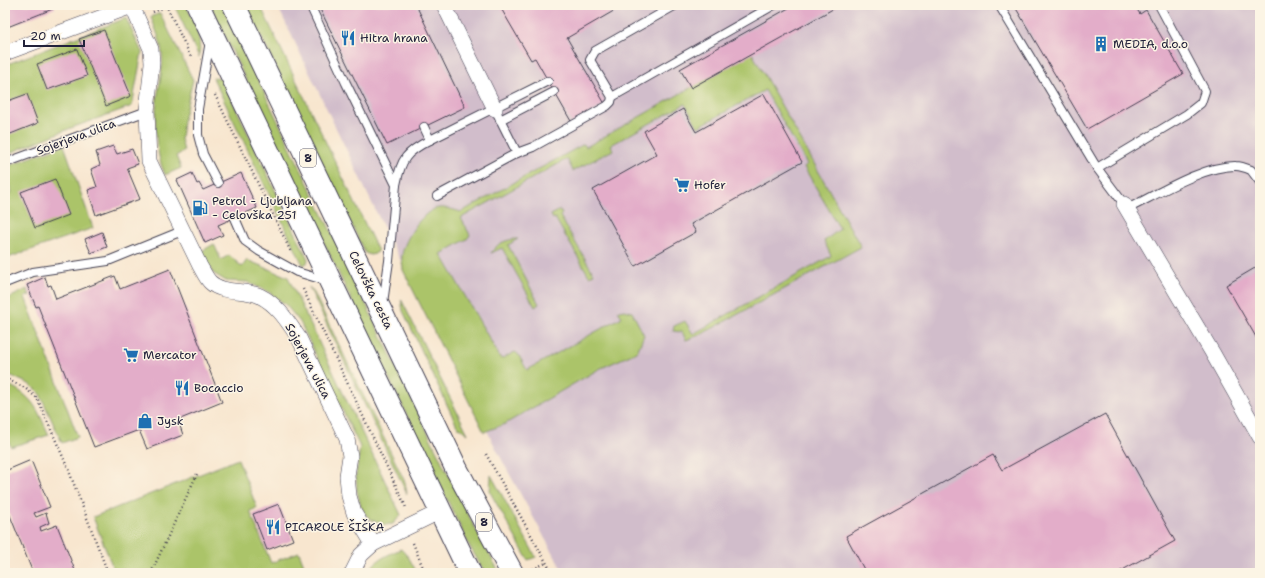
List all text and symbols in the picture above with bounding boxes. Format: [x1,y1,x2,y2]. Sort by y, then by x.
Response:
scale bar [24,22,84,48]
text: 20 m [30,28,61,44]
restaurant icon: Hitra hrana [339,29,357,47]
place label: Hitra hrana [360,30,428,46]
building icon: MEDIA, d.o.o [1092,35,1110,53]
place label: MEDIA, d.o.o [1113,36,1188,52]
street label: Sojerjeva ulica [34,115,118,159]
road number: 8 [300,149,316,167]
supermarket icon: Hofer [673,176,691,194]
place label: Hofer [694,177,726,193]
place label: Petrol - Ljubljana - Celovška 251 [212,193,313,223]
fuel station icon: Petrol - Ljubljana - Celovška 251 [191,199,209,217]
street label: Celovška cesta [345,248,397,332]
street label: Sojerjeva ulica [281,320,335,402]
supermarket icon: Mercator [122,346,140,364]
place label: Mercator [143,347,197,363]
restaurant icon: Bocaccio [173,379,191,397]
place label: Bocaccio [194,380,243,396]
shop icon: Jysk [136,412,154,430]
place label: Jysk [157,413,184,429]
road number: 8 [476,513,492,531]
restaurant icon: PICAROLE ŠIŠKA [264,518,282,536]
place label: PICAROLE ŠIŠKA [285,519,385,535]

